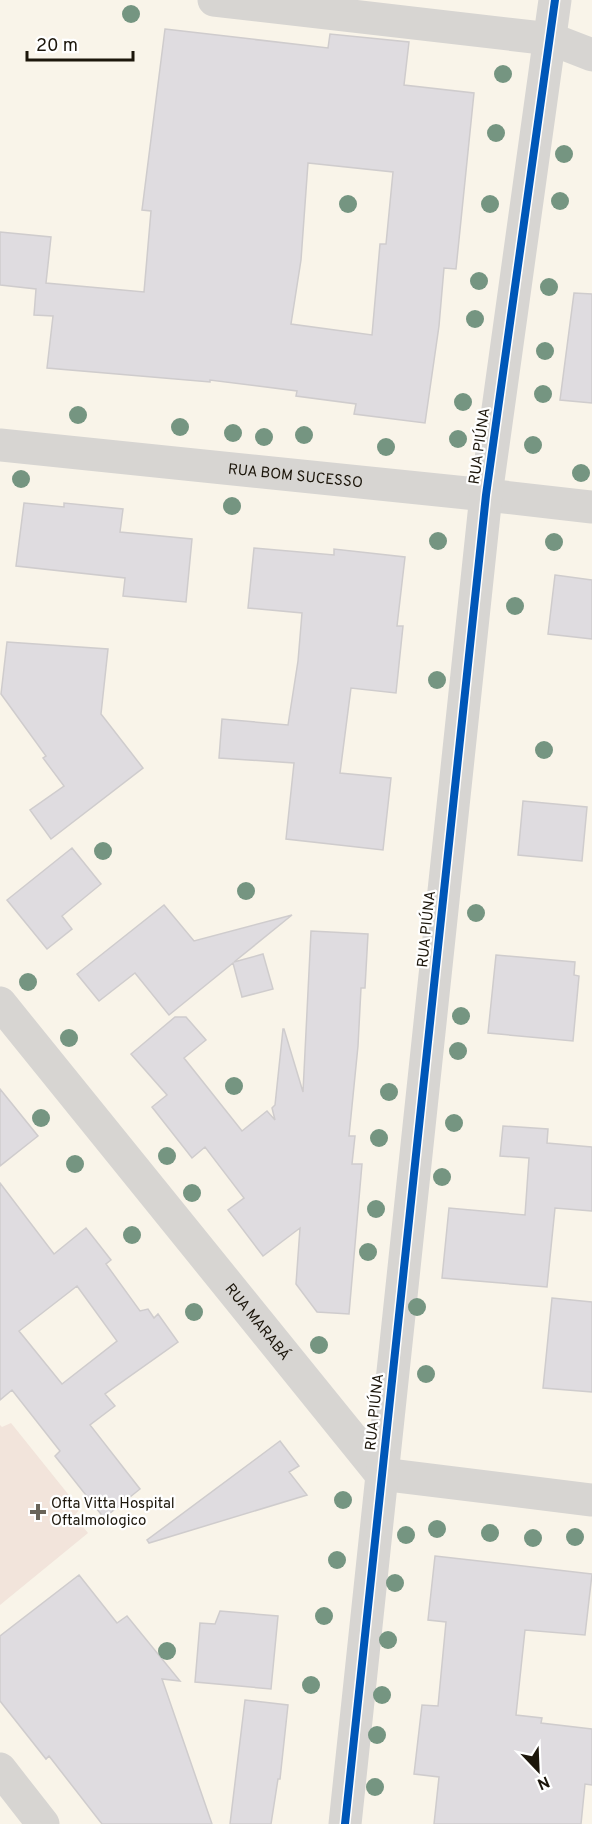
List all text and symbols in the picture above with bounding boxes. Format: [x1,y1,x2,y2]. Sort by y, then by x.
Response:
scale bar [27,24,134,62]
text: 20 m [36,35,78,58]
street label: RUA PIÚNA [464,406,495,486]
street label: RUA BOM SUCESSO [227,460,364,493]
street label: RUA PIÚNA [412,890,441,969]
street label: RUA MARABÁ [220,1280,294,1365]
street label: RUA PIÚNA [360,1373,389,1452]
place label: Ofta Vitta Hospital Oftalmologico [51,1495,175,1531]
marker: Ofta Vitta Hospital Oftalmologico [29,1503,47,1521]
north arrow [508,1740,568,1800]
text: N [534,1771,552,1793]

